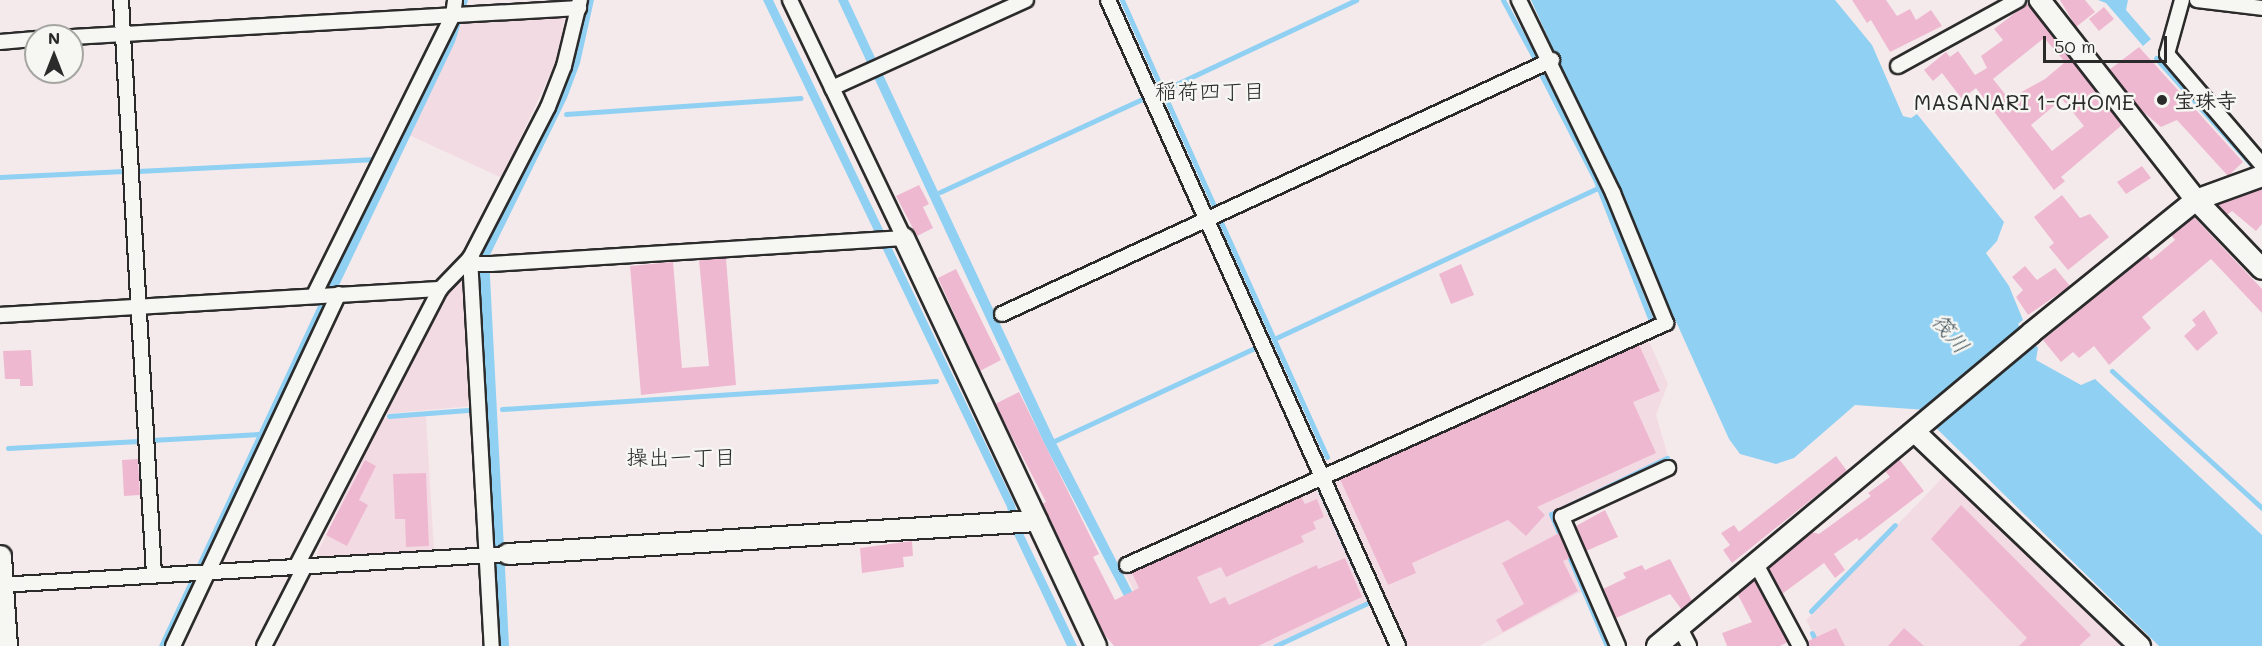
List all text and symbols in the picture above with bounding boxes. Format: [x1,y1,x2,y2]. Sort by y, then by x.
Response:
north arrow [24,24,84,84]
scale bar [2046,24,2170,62]
text: N [48,27,60,48]
text: 50 m [2054,34,2096,58]
district label: 稲荷四丁目 [1155,78,1265,104]
place label: 宝珠寺 [2174,87,2237,113]
district label: MASANARI 1-CHOME [1902,89,2146,115]
marker: 宝珠寺 [2155,93,2169,107]
water label: 筏川 [1927,308,1975,358]
district label: 操出一丁目 [626,444,736,470]

